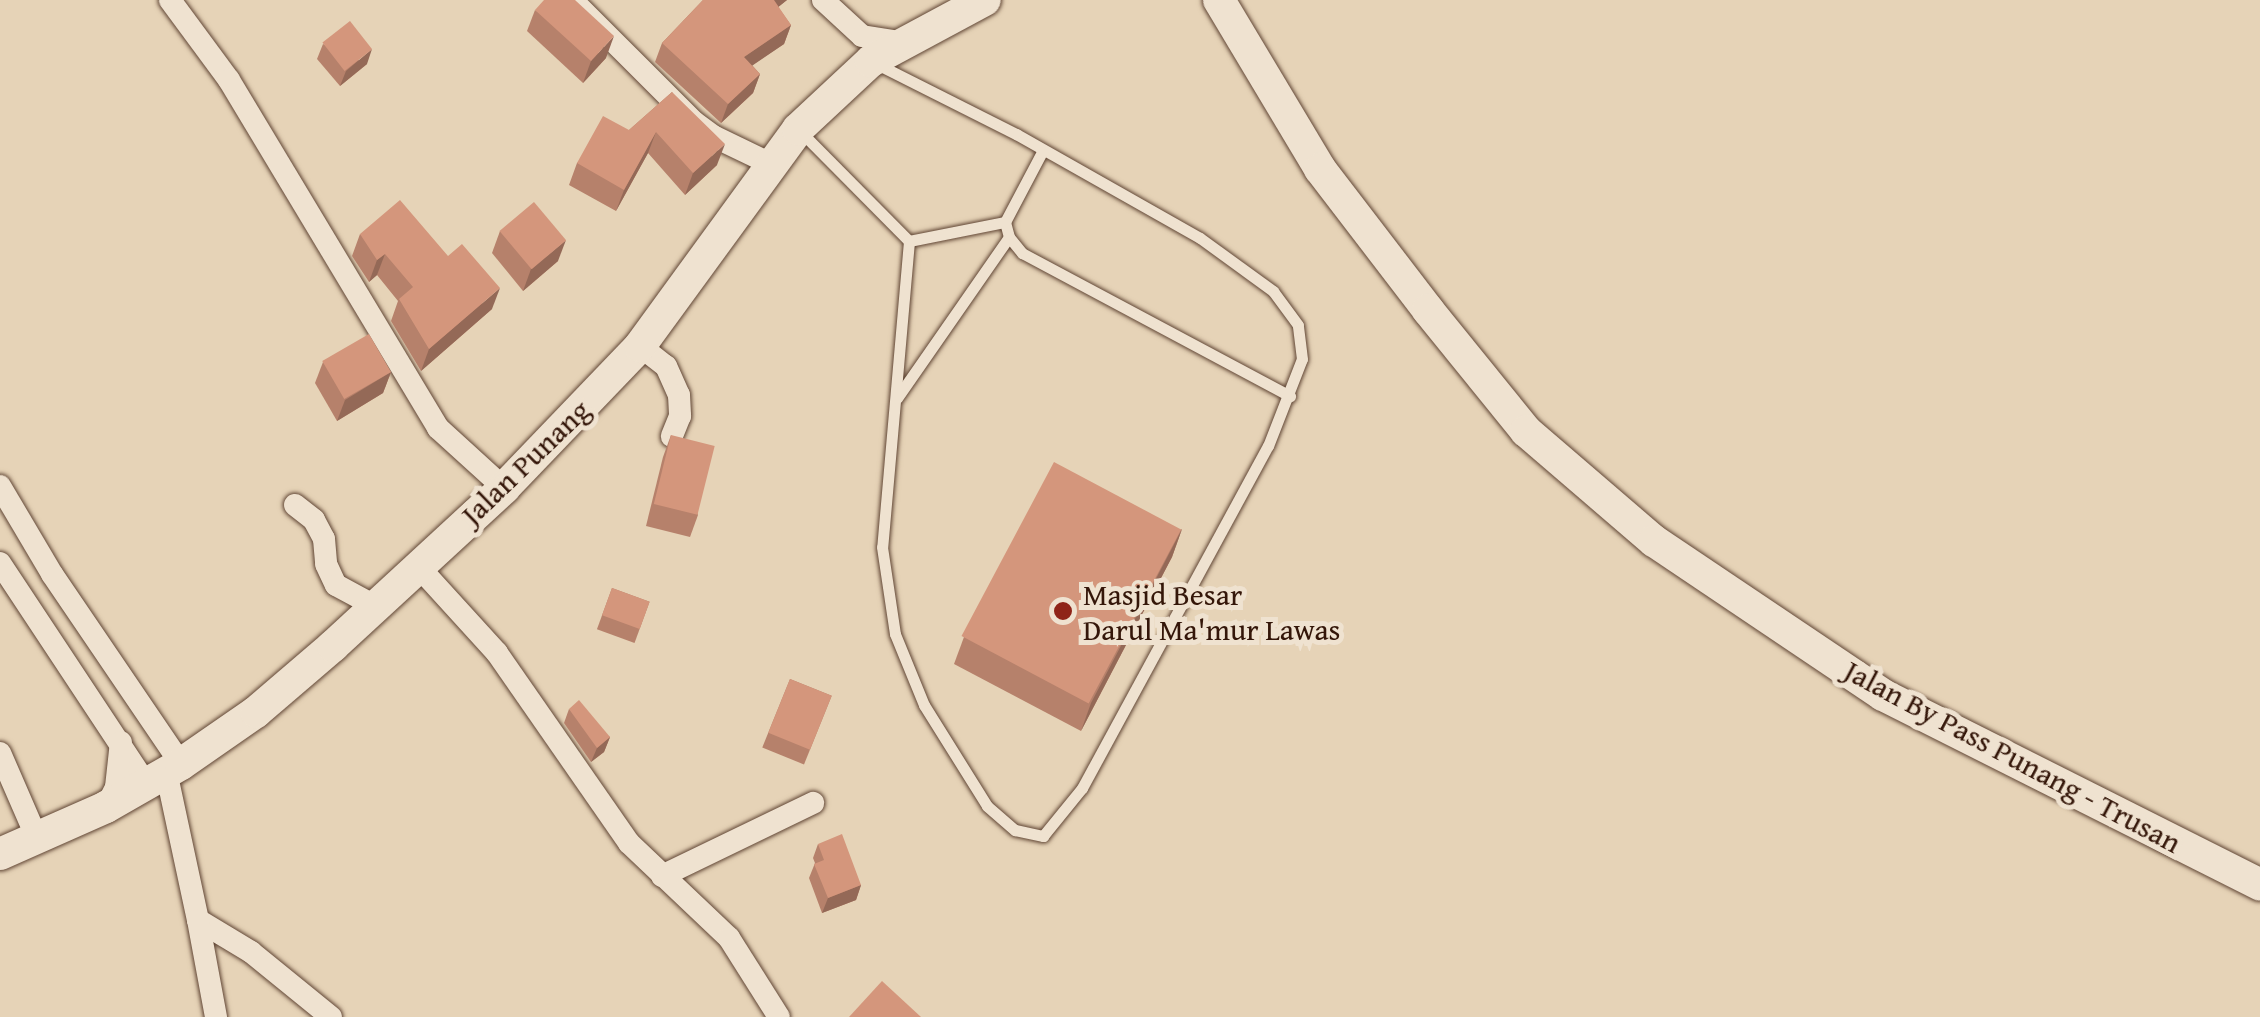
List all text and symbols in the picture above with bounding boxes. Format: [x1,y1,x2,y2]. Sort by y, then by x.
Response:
street label: Jalan Punang [453,392,597,532]
place label: Masjid Besar Darul Ma'mur Lawas [1083,576,1341,646]
marker: Masjid Besar Darul Ma'mur Lawas [1052,600,1074,622]
street label: Jalan By Pass Punang - Trusan [1839,652,2187,860]

